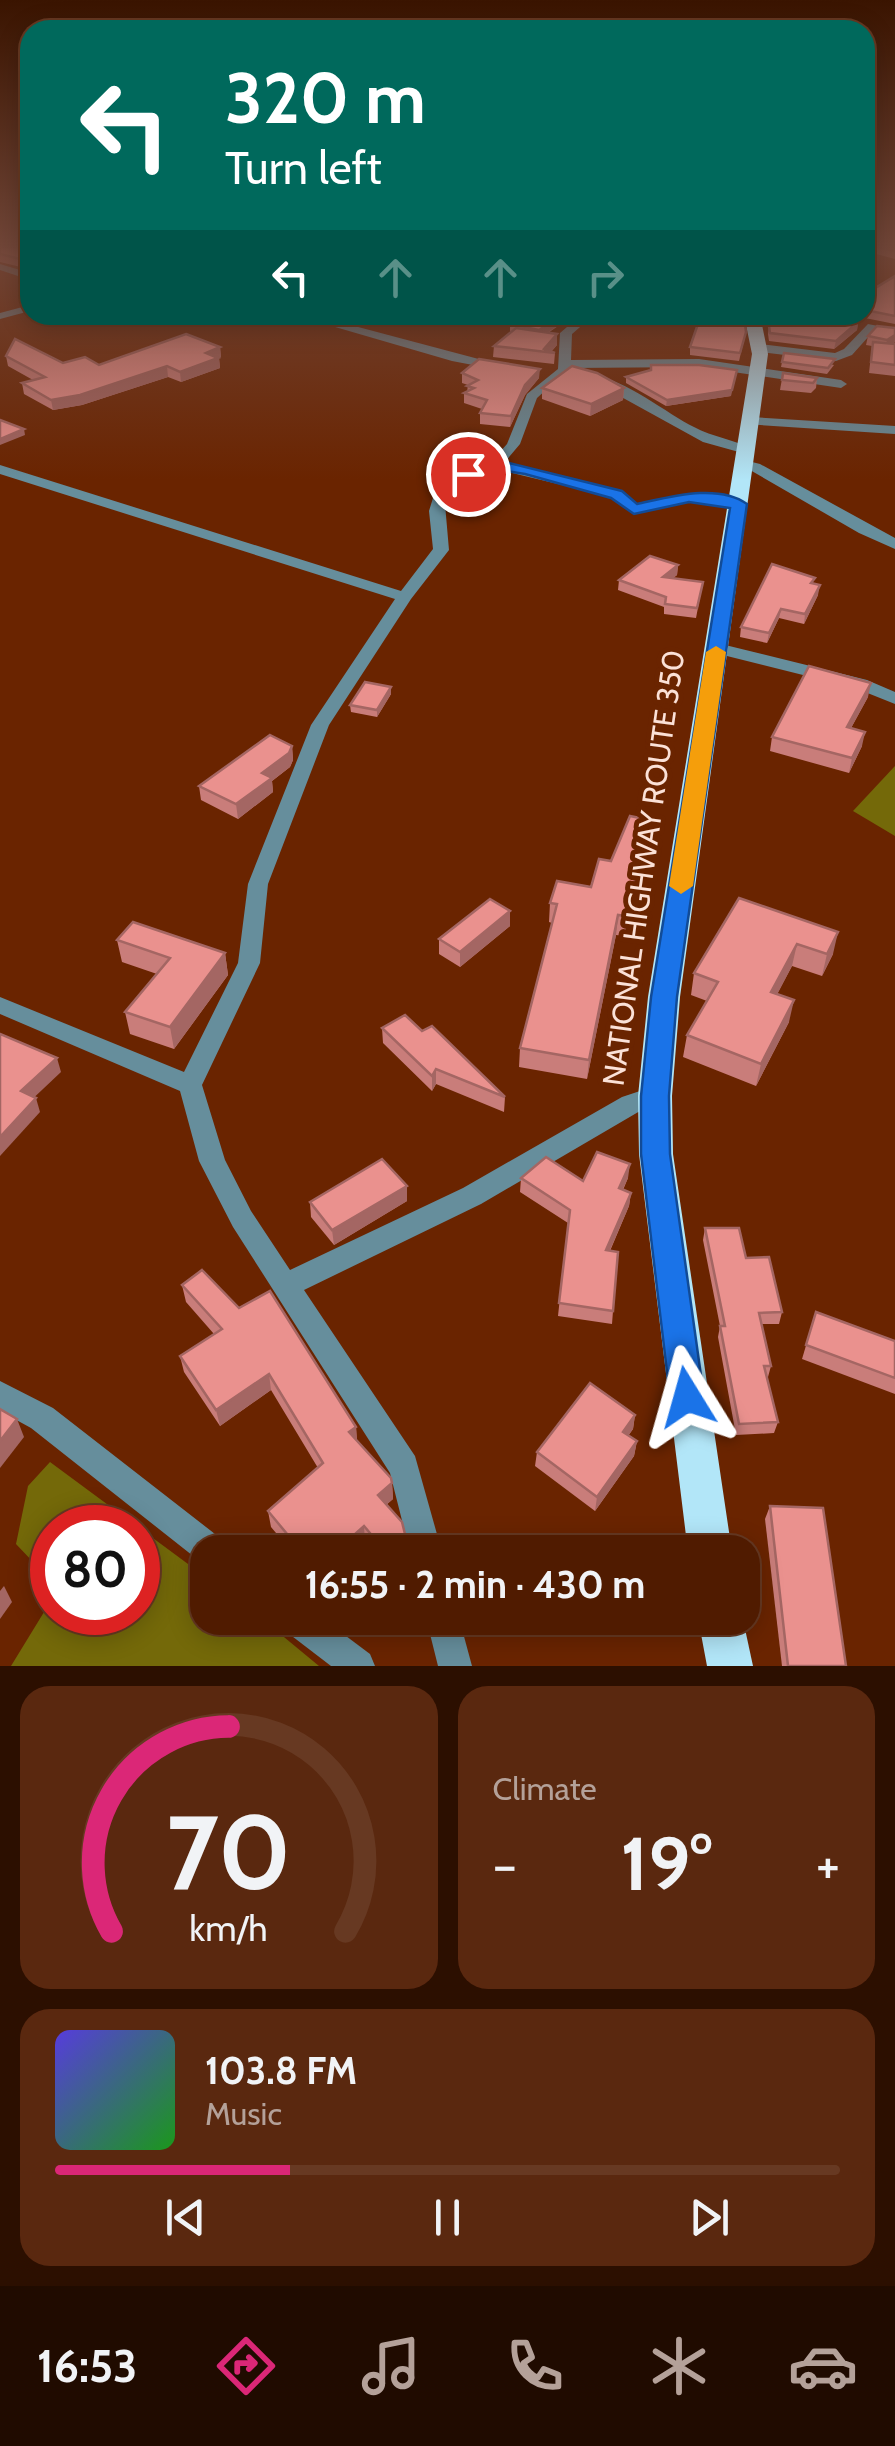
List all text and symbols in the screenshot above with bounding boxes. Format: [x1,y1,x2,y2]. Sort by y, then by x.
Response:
text: 320 m [225,55,426,141]
icon: left [60,60,190,190]
text: Turn left [225,141,382,195]
icon: left [263,250,318,305]
icon: ahead [368,250,423,305]
icon: ahead [473,250,528,305]
icon: right [578,250,633,305]
pin [426,432,511,517]
icon: arrive [441,447,496,502]
street label: NATIONAL HIGHWAY ROUTE 350 [595,648,692,1088]
position arrow [635,1345,739,1449]
speed limit sign: 80 [30,1505,160,1635]
text: 16:55 · 2 min · 430 m [305,1561,645,1608]
text: Climate [493,1769,597,1808]
text: 70 [166,1789,292,1915]
text: 19° [621,1818,712,1909]
text: − [493,1831,517,1898]
text: + [816,1831,840,1898]
text: km/h [190,1907,268,1950]
text: 103.8 FM [205,2047,357,2094]
text: Music [205,2094,282,2133]
icon: previous [158,2190,213,2245]
icon: pause [420,2190,475,2245]
icon: next [682,2190,737,2245]
icon: directions [211,2331,281,2401]
icon: music [356,2331,426,2401]
icon: phone [500,2331,570,2401]
icon: climate [644,2331,714,2401]
icon: car [788,2331,858,2401]
text: 16:53 [37,2339,137,2393]

